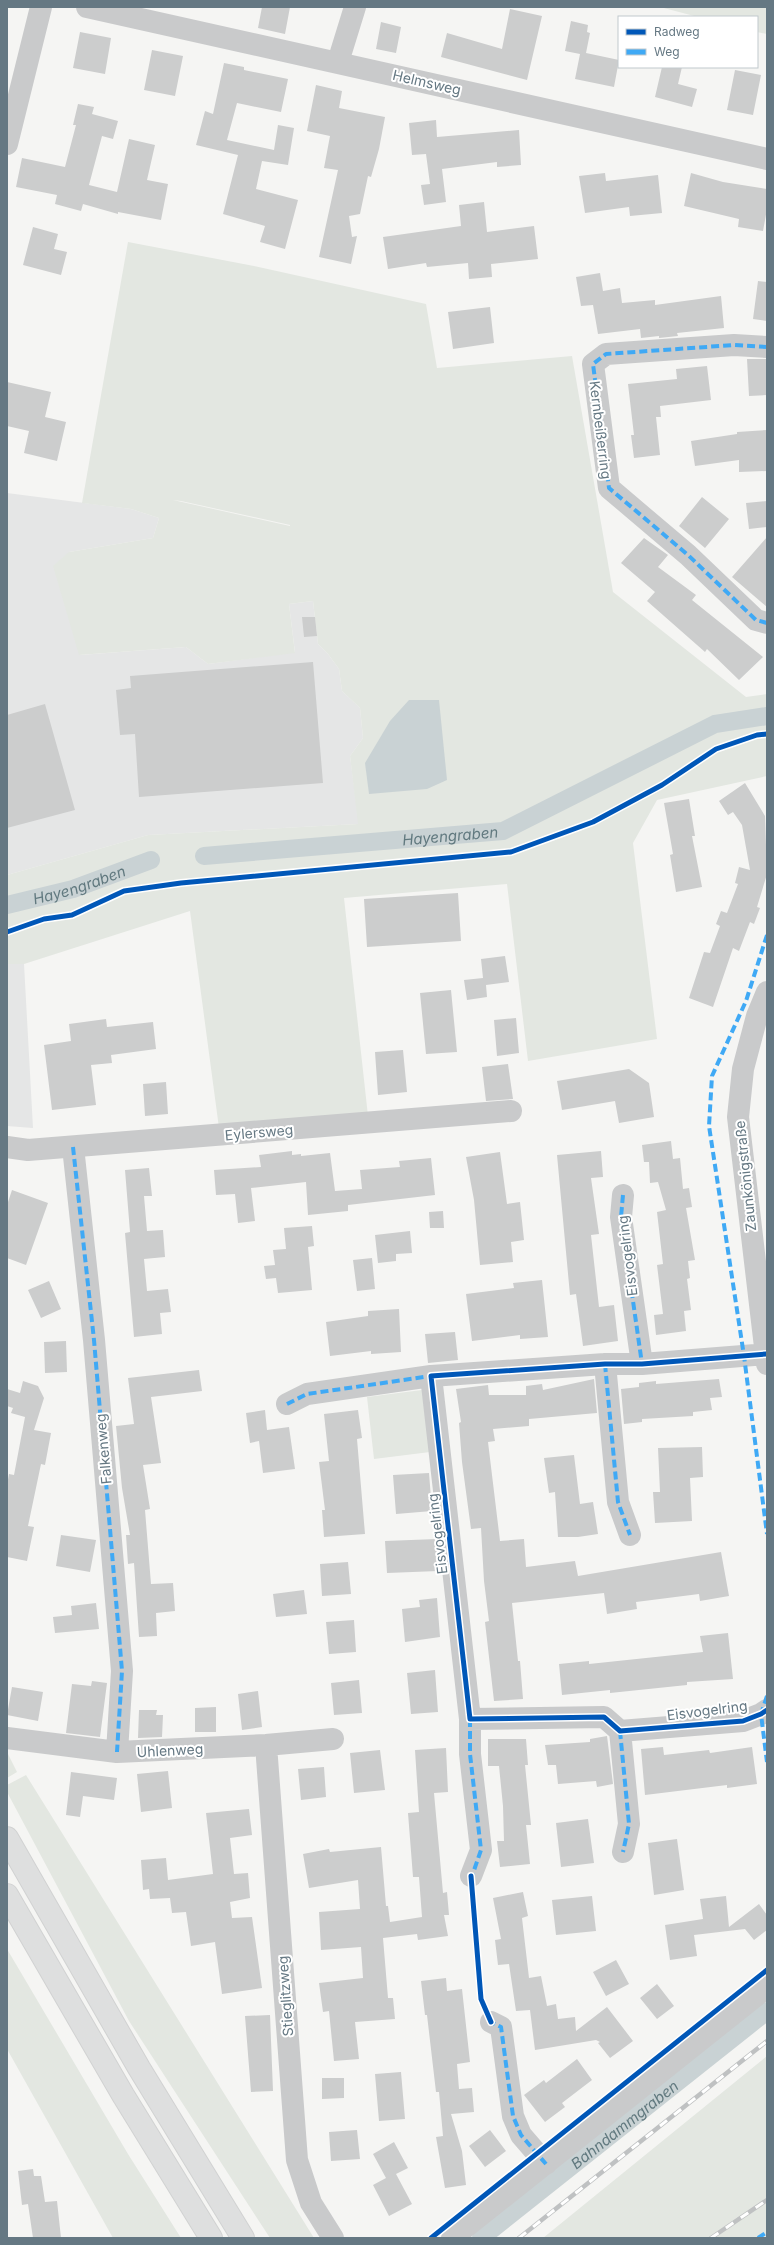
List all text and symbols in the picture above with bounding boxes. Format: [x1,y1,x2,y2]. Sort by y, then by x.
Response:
legend [618,16,758,68]
text: Radweg [654,24,700,39]
text: Weg [654,44,680,59]
street label: Helmsweg [391,66,463,98]
street label: Kernbeißerring [587,380,615,480]
water label: Hayengraben [401,822,499,849]
water label: Hayengraben [31,861,128,908]
street label: Zaunkönigstraße [731,1120,759,1232]
street label: Eylersweg [224,1121,294,1143]
street label: Eisvogelring [614,1215,640,1297]
street label: Falkenweg [91,1413,115,1485]
street label: Eisvogelring [424,1493,450,1575]
street label: Eisvogelring [666,1697,748,1723]
street label: Uhlenweg [136,1740,204,1760]
street label: Stieglitzweg [274,1955,296,2037]
water label: Bahndammgraben [567,2076,682,2173]

